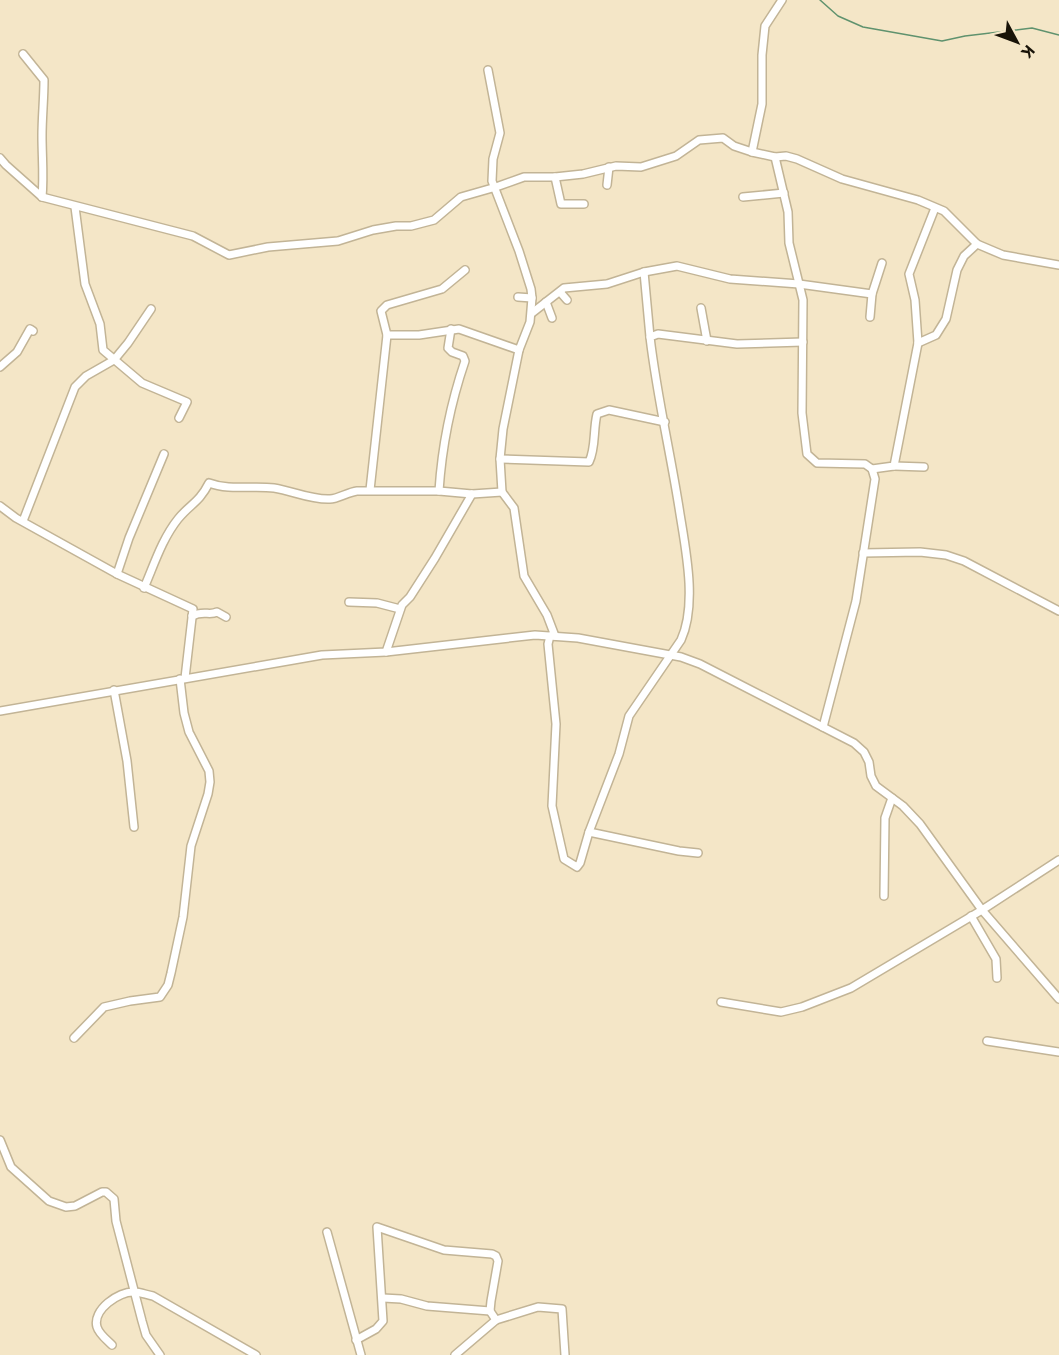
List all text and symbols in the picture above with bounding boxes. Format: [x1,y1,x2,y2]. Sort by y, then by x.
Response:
north arrow [987,12,1047,72]
text: K [1017,41,1040,63]

